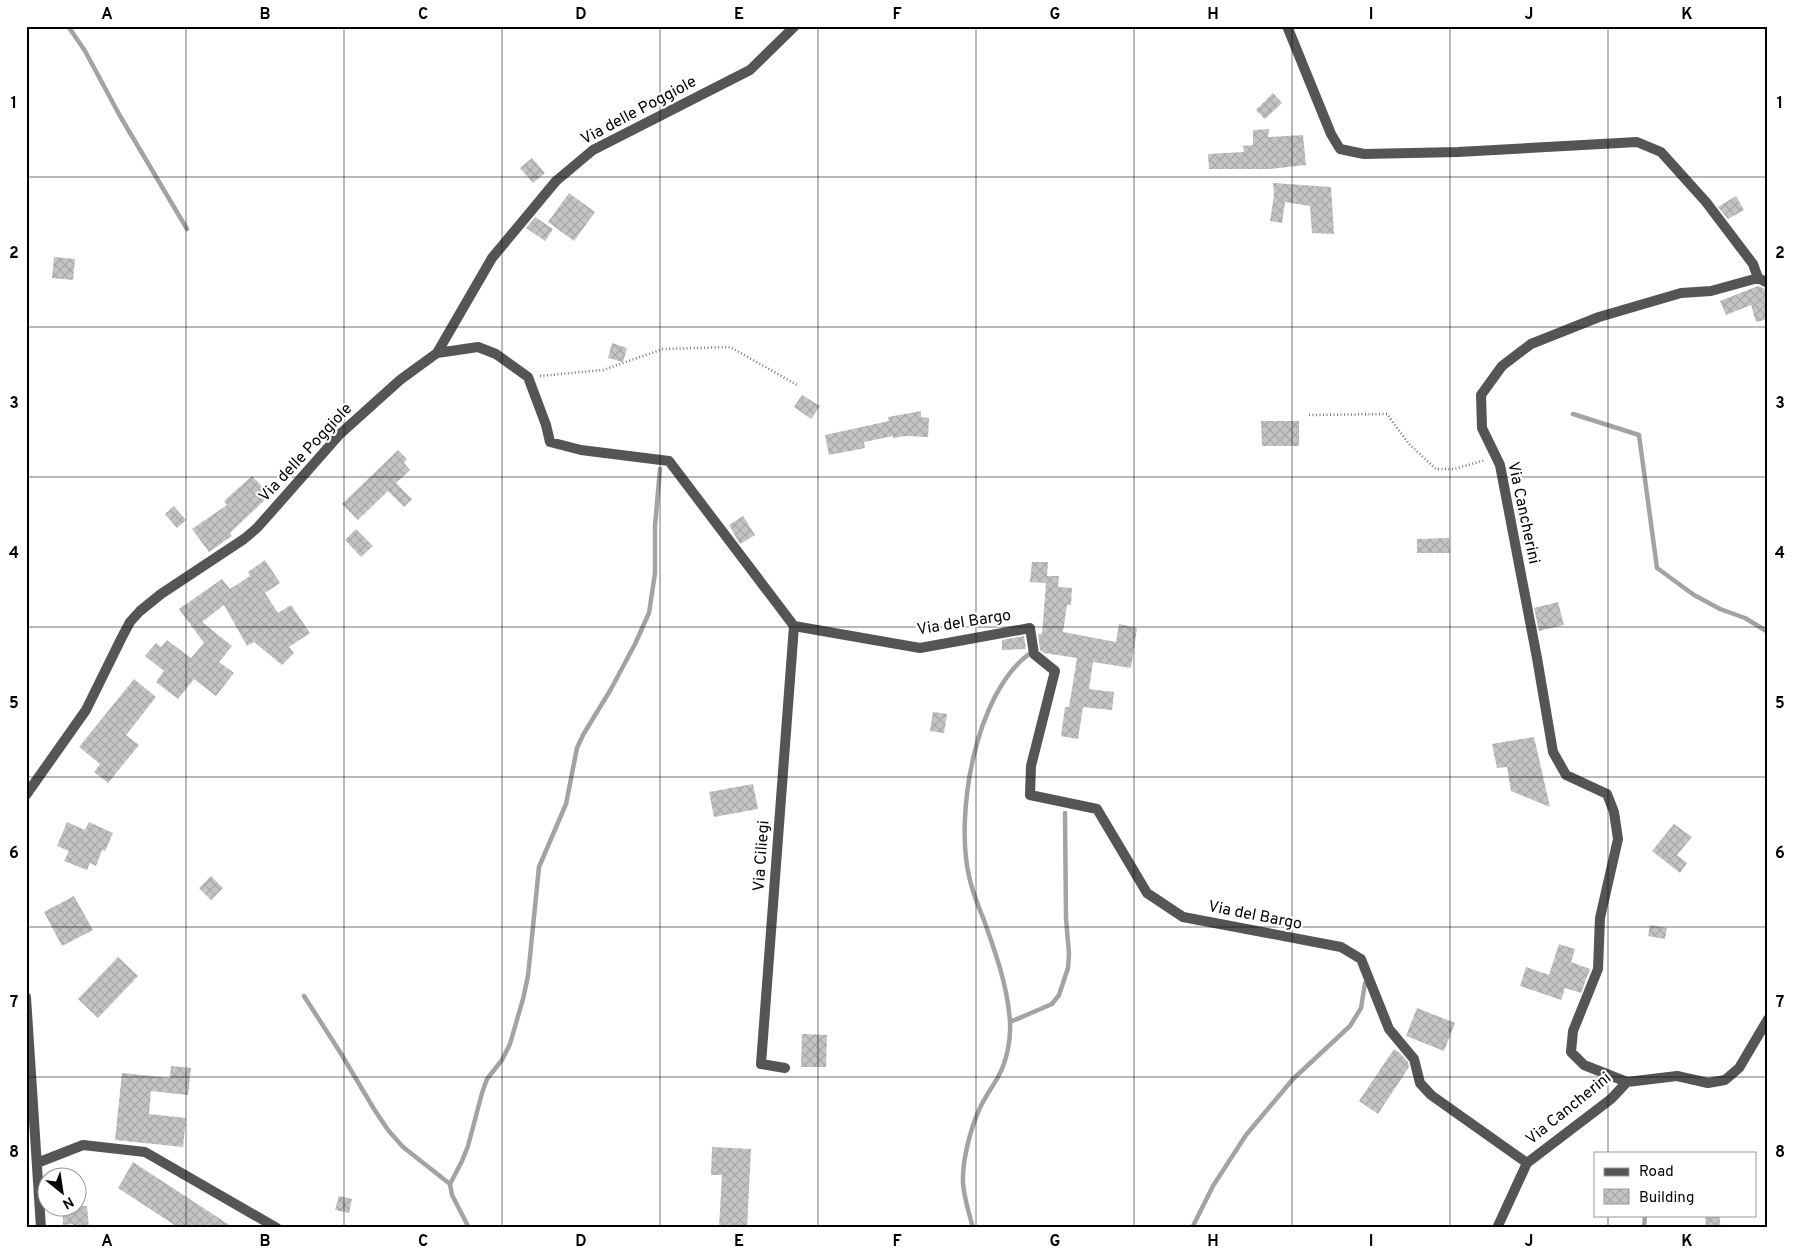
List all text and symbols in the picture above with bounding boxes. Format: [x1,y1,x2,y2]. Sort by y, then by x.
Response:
text: A [101,5,113,25]
text: B [259,5,271,25]
text: C [418,5,428,25]
text: D [575,5,587,25]
text: E [734,5,744,25]
text: F [892,5,902,25]
text: G [1050,5,1060,25]
text: H [1207,5,1219,25]
text: I [1369,5,1373,25]
text: J [1525,5,1533,25]
text: K [1681,5,1693,25]
street label: Via delle Poggiole [578,72,700,150]
text: 1 [11,94,17,114]
text: 1 [1777,94,1783,114]
text: 2 [9,244,19,264]
text: 2 [1775,244,1785,264]
text: 3 [9,394,19,414]
text: 3 [1775,394,1785,414]
street label: Via delle Poggiole [255,399,357,507]
street label: Via Cancherini [1502,460,1544,566]
text: 4 [9,544,19,564]
text: 4 [1775,544,1785,564]
street label: Via del Bargo [915,606,1013,640]
text: 5 [9,694,19,714]
text: 5 [1775,694,1785,714]
street label: Via Ciliegi [750,820,774,892]
text: 6 [9,844,19,864]
text: 6 [1775,844,1785,864]
street label: Via del Bargo [1206,897,1304,935]
text: 7 [10,993,18,1013]
text: 7 [1776,993,1784,1013]
street label: Via Cancherini [1522,1068,1616,1150]
text: 8 [9,1143,19,1163]
text: 8 [1775,1143,1785,1163]
legend [1594,1152,1756,1216]
text: Road [1639,1163,1674,1182]
north arrow [38,1166,88,1216]
text: Building [1639,1189,1694,1208]
text: N [59,1192,76,1212]
text: A [101,1232,113,1252]
text: B [259,1232,271,1252]
text: C [418,1232,428,1252]
text: D [575,1232,587,1252]
text: E [734,1232,744,1252]
text: F [892,1232,902,1252]
text: G [1050,1232,1060,1252]
text: H [1207,1232,1219,1252]
text: I [1369,1232,1373,1252]
text: J [1525,1232,1533,1252]
text: K [1681,1232,1693,1252]

